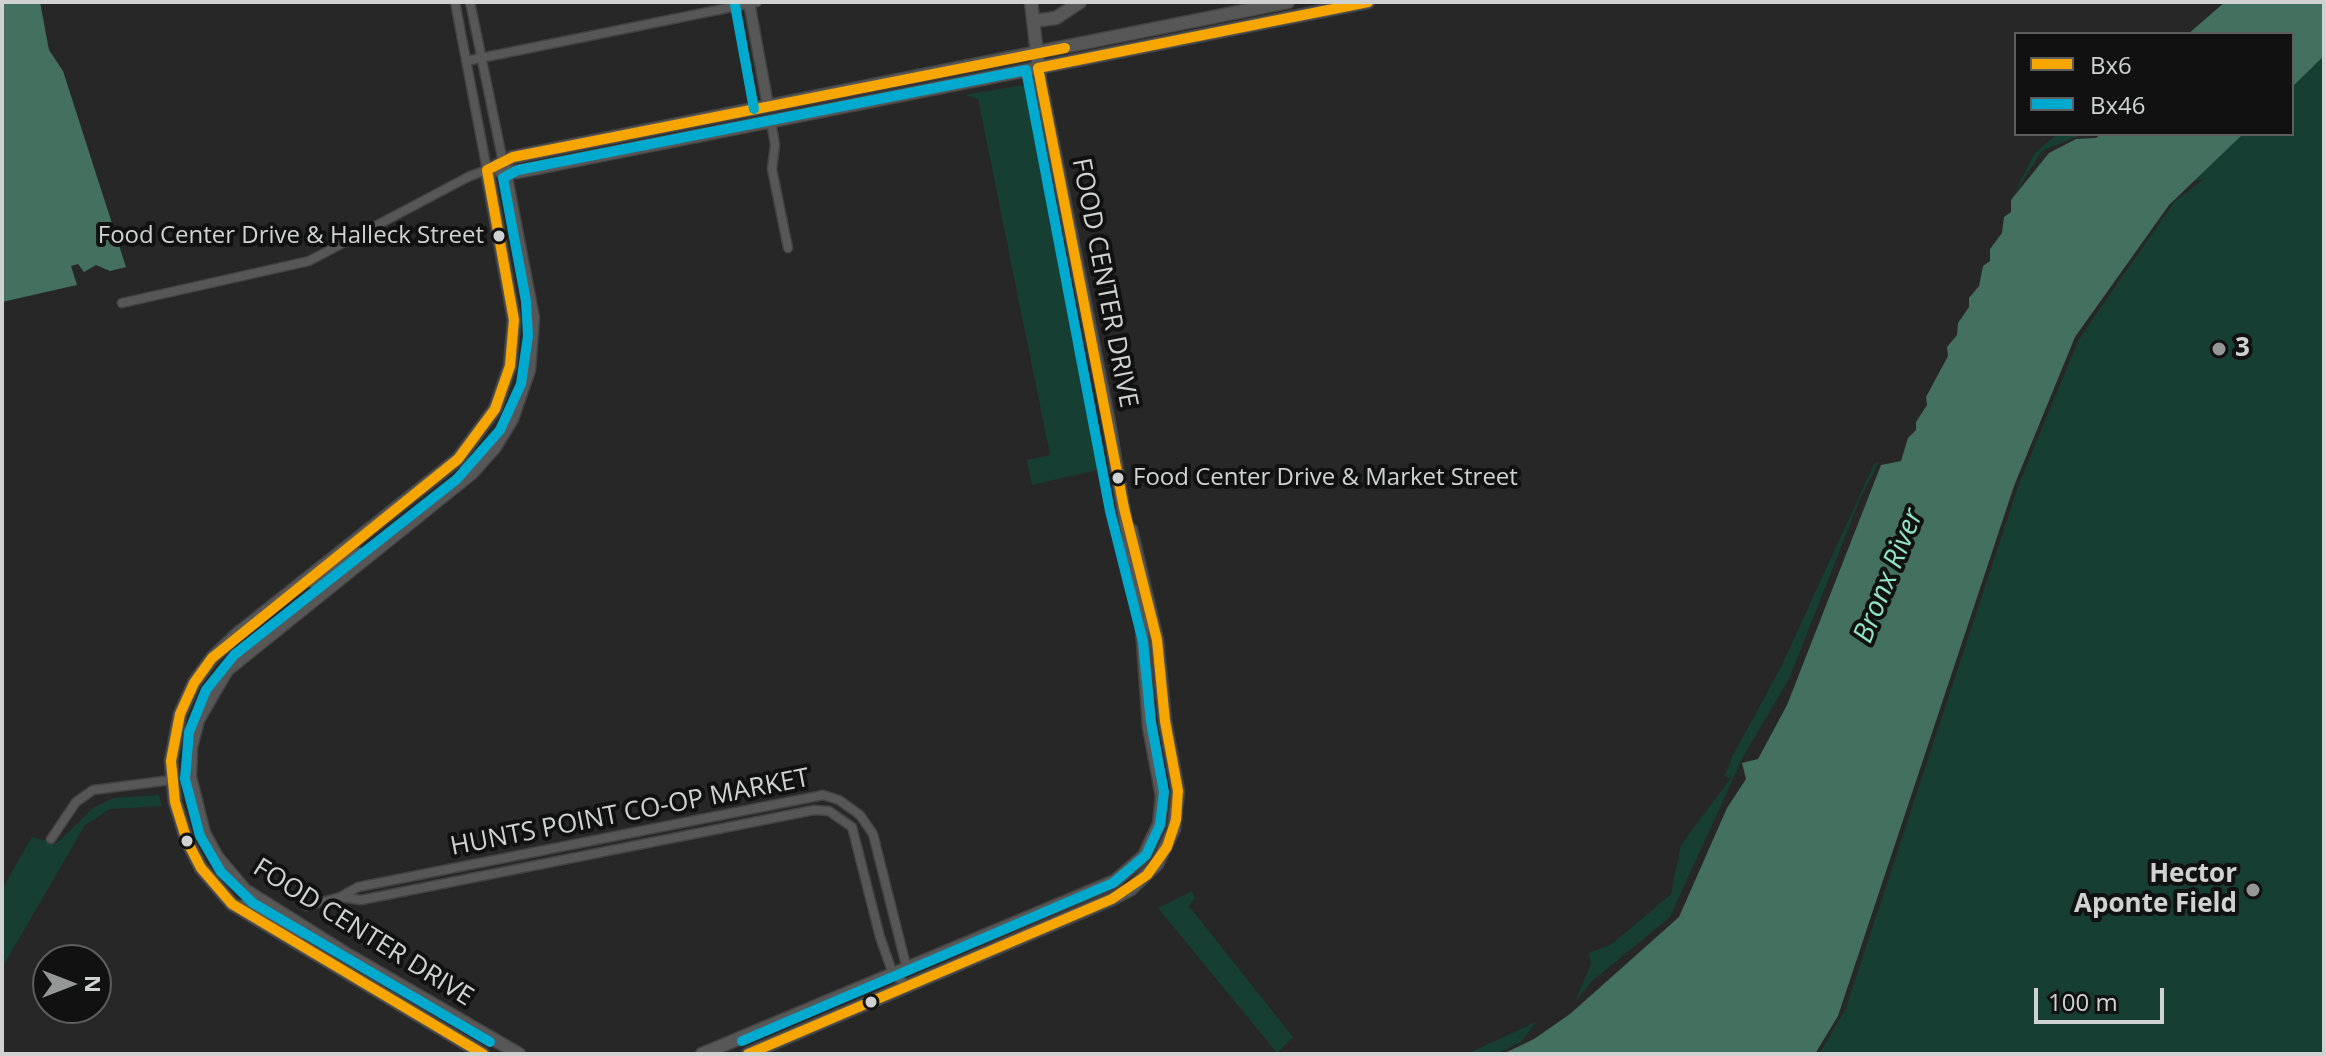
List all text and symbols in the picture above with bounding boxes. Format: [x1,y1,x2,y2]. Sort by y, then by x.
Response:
legend [2014,32,2294,136]
text: Bx6 [2090,48,2132,81]
text: Bx46 [2090,88,2146,121]
street label: FOOD CENTER DRIVE [1064,156,1144,410]
place label: Food Center Drive & Halleck Street [98,222,484,250]
marker: Food Center Drive & Halleck Street [491,228,507,244]
place label: 3 [2235,333,2250,365]
marker: 3 [2210,340,2228,358]
place label: Food Center Drive & Market Street [1133,464,1518,492]
marker: Food Center Drive & Market Street [1110,470,1126,486]
water label: Bronx River [1847,504,1931,648]
street label: HUNTS POINT CO-OP MARKET [448,763,812,863]
unlabelled marker [179,833,195,849]
street label: FOOD CENTER DRIVE [247,853,479,1013]
place label: Hector Aponte Field [2074,859,2237,920]
marker: Hector Aponte Field [2244,881,2262,899]
north arrow [32,944,112,1024]
scale bar [2038,972,2168,1022]
text: N [79,975,109,993]
text: 100 m [2048,985,2118,1018]
unlabelled marker [863,994,879,1010]

